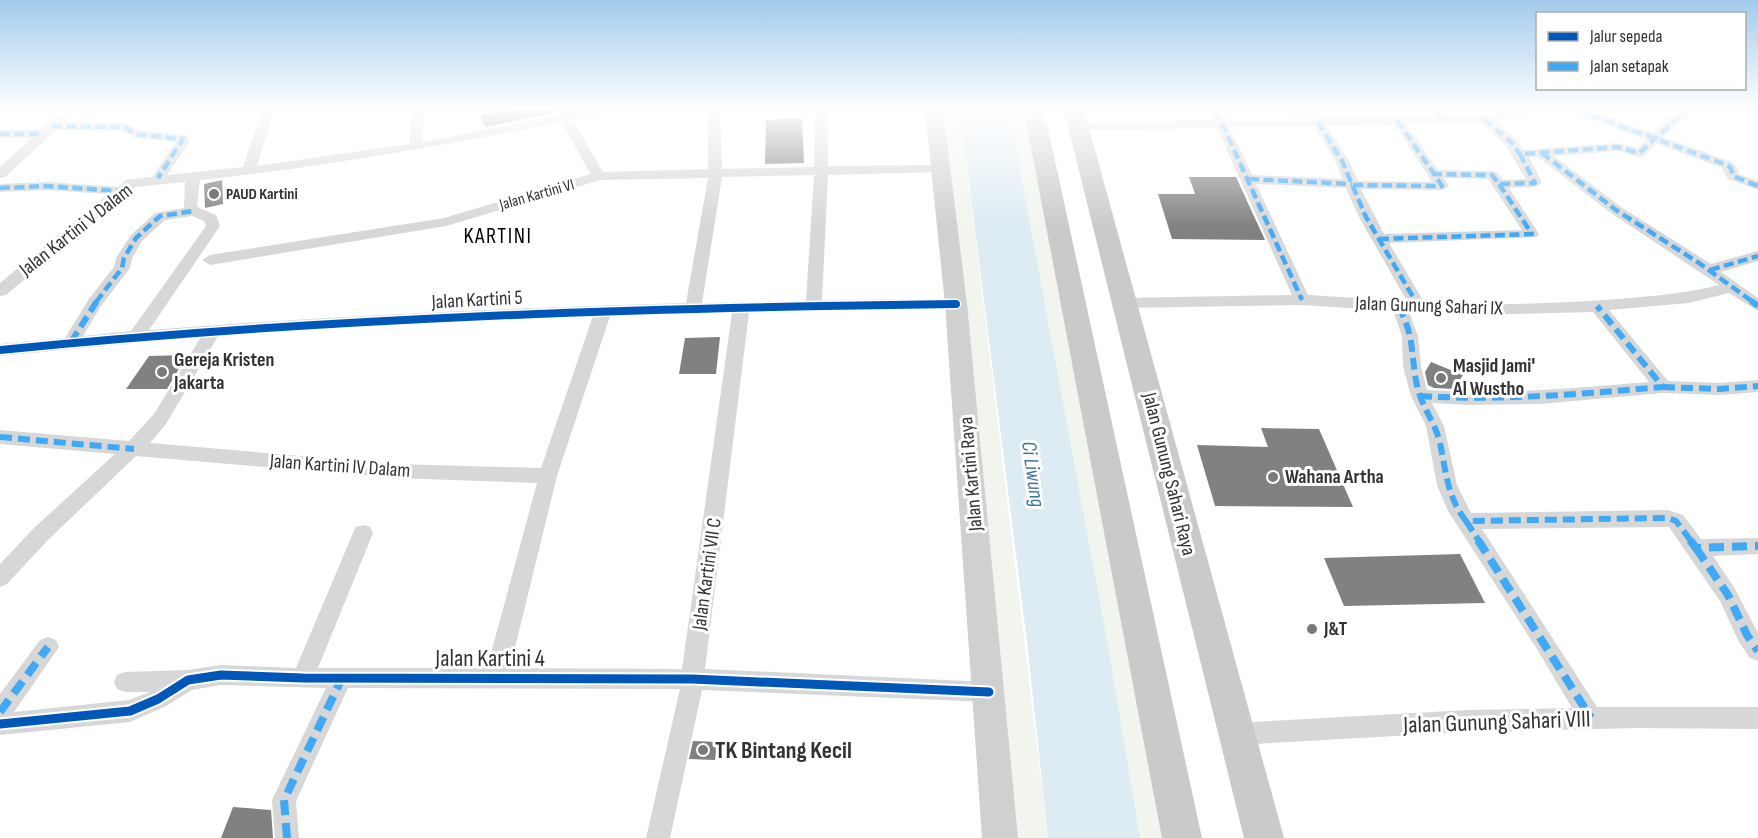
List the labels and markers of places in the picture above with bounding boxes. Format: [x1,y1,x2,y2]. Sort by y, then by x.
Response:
place label: PAUD Kartini [226,185,298,204]
marker: PAUD Kartini [207,187,221,201]
place label: Gereja Kristen Jakarta [173,348,274,395]
place label: Masjid Jami' Al Wustho [1452,354,1535,401]
marker: Gereja Kristen Jakarta [155,365,169,379]
marker: Masjid Jami' Al Wustho [1434,371,1448,385]
place label: Wahana Artha [1285,465,1384,489]
marker: Wahana Artha [1266,470,1280,484]
place label: J&T [1323,617,1347,641]
marker: J&T [1305,622,1319,636]
place label: TK Bintang Kecil [715,736,852,765]
marker: TK Bintang Kecil [696,743,710,757]

